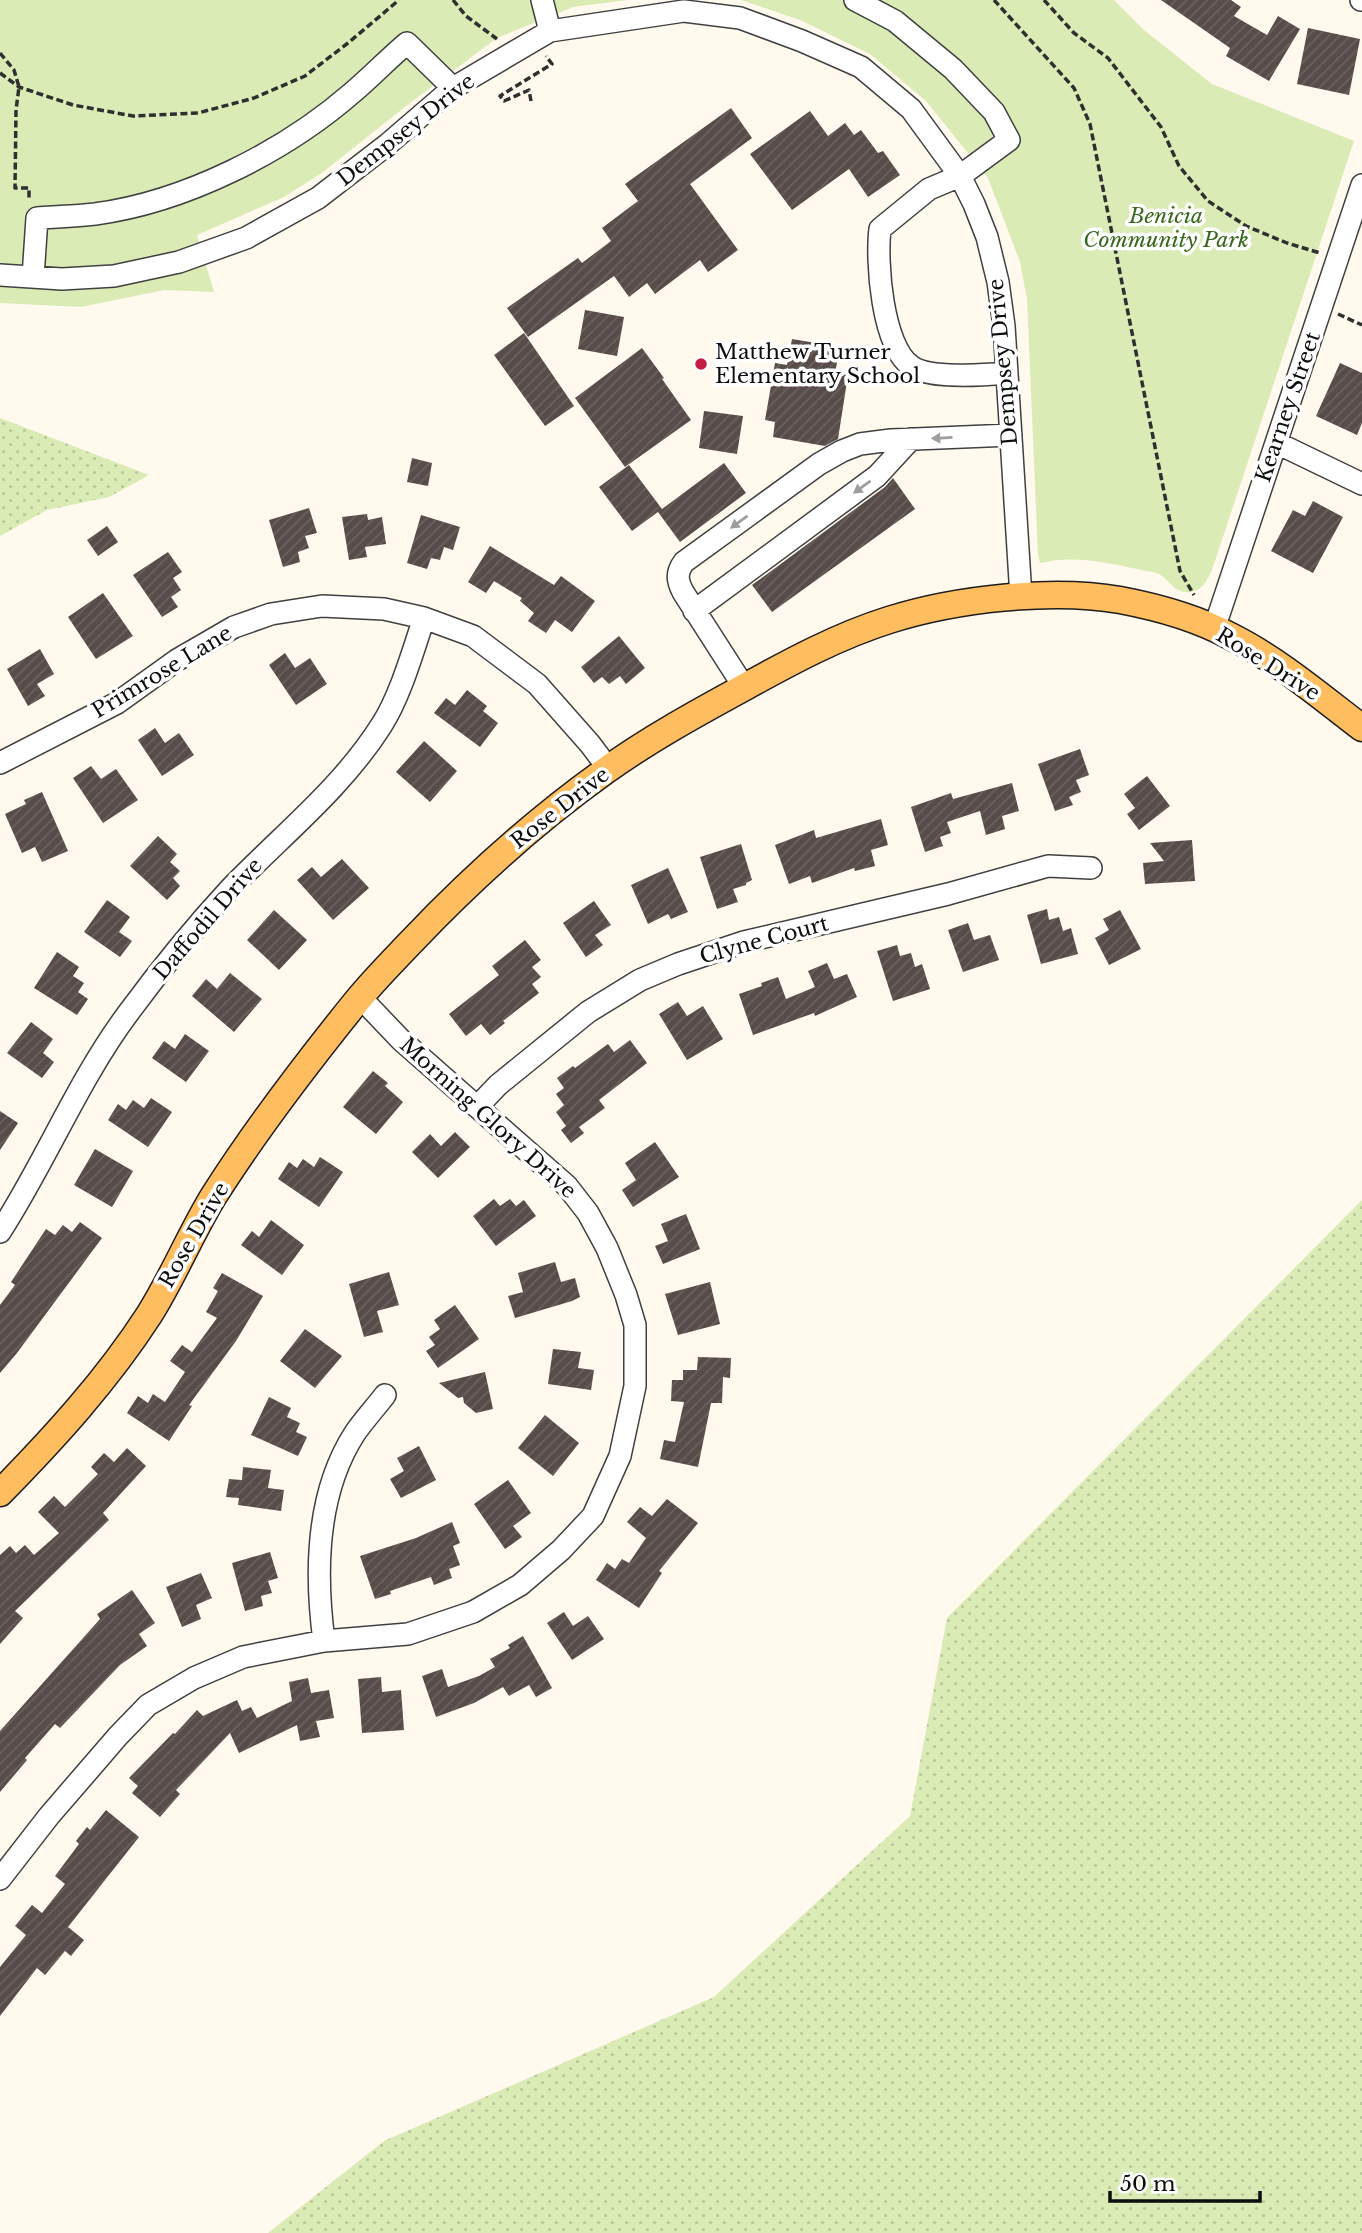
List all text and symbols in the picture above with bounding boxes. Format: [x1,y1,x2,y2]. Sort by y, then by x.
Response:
street label: Dempsey Drive [332,68,480,192]
park label: Benicia Community Park [1083,203,1249,253]
street label: Dempsey Drive [983,277,1023,447]
street label: Kearney Street [1250,328,1326,486]
place label: Matthew Turner Elementary School [715,339,920,389]
marker: Matthew Turner Elementary School [693,356,709,372]
one-way arrow [931,432,953,443]
one-way arrow [853,480,871,494]
one-way arrow [730,515,748,529]
street label: Primrose Lane [87,620,237,724]
street label: Rose Drive [1211,622,1325,706]
street label: Rose Drive [506,762,614,854]
street label: Daffodil Drive [148,853,268,985]
street label: Clyne Court [697,910,831,970]
street label: Morning Glory Drive [394,1032,582,1204]
street label: Rose Drive [153,1178,235,1292]
scale bar [1110,2160,1260,2204]
text: 50 m [1120,2171,1176,2197]

